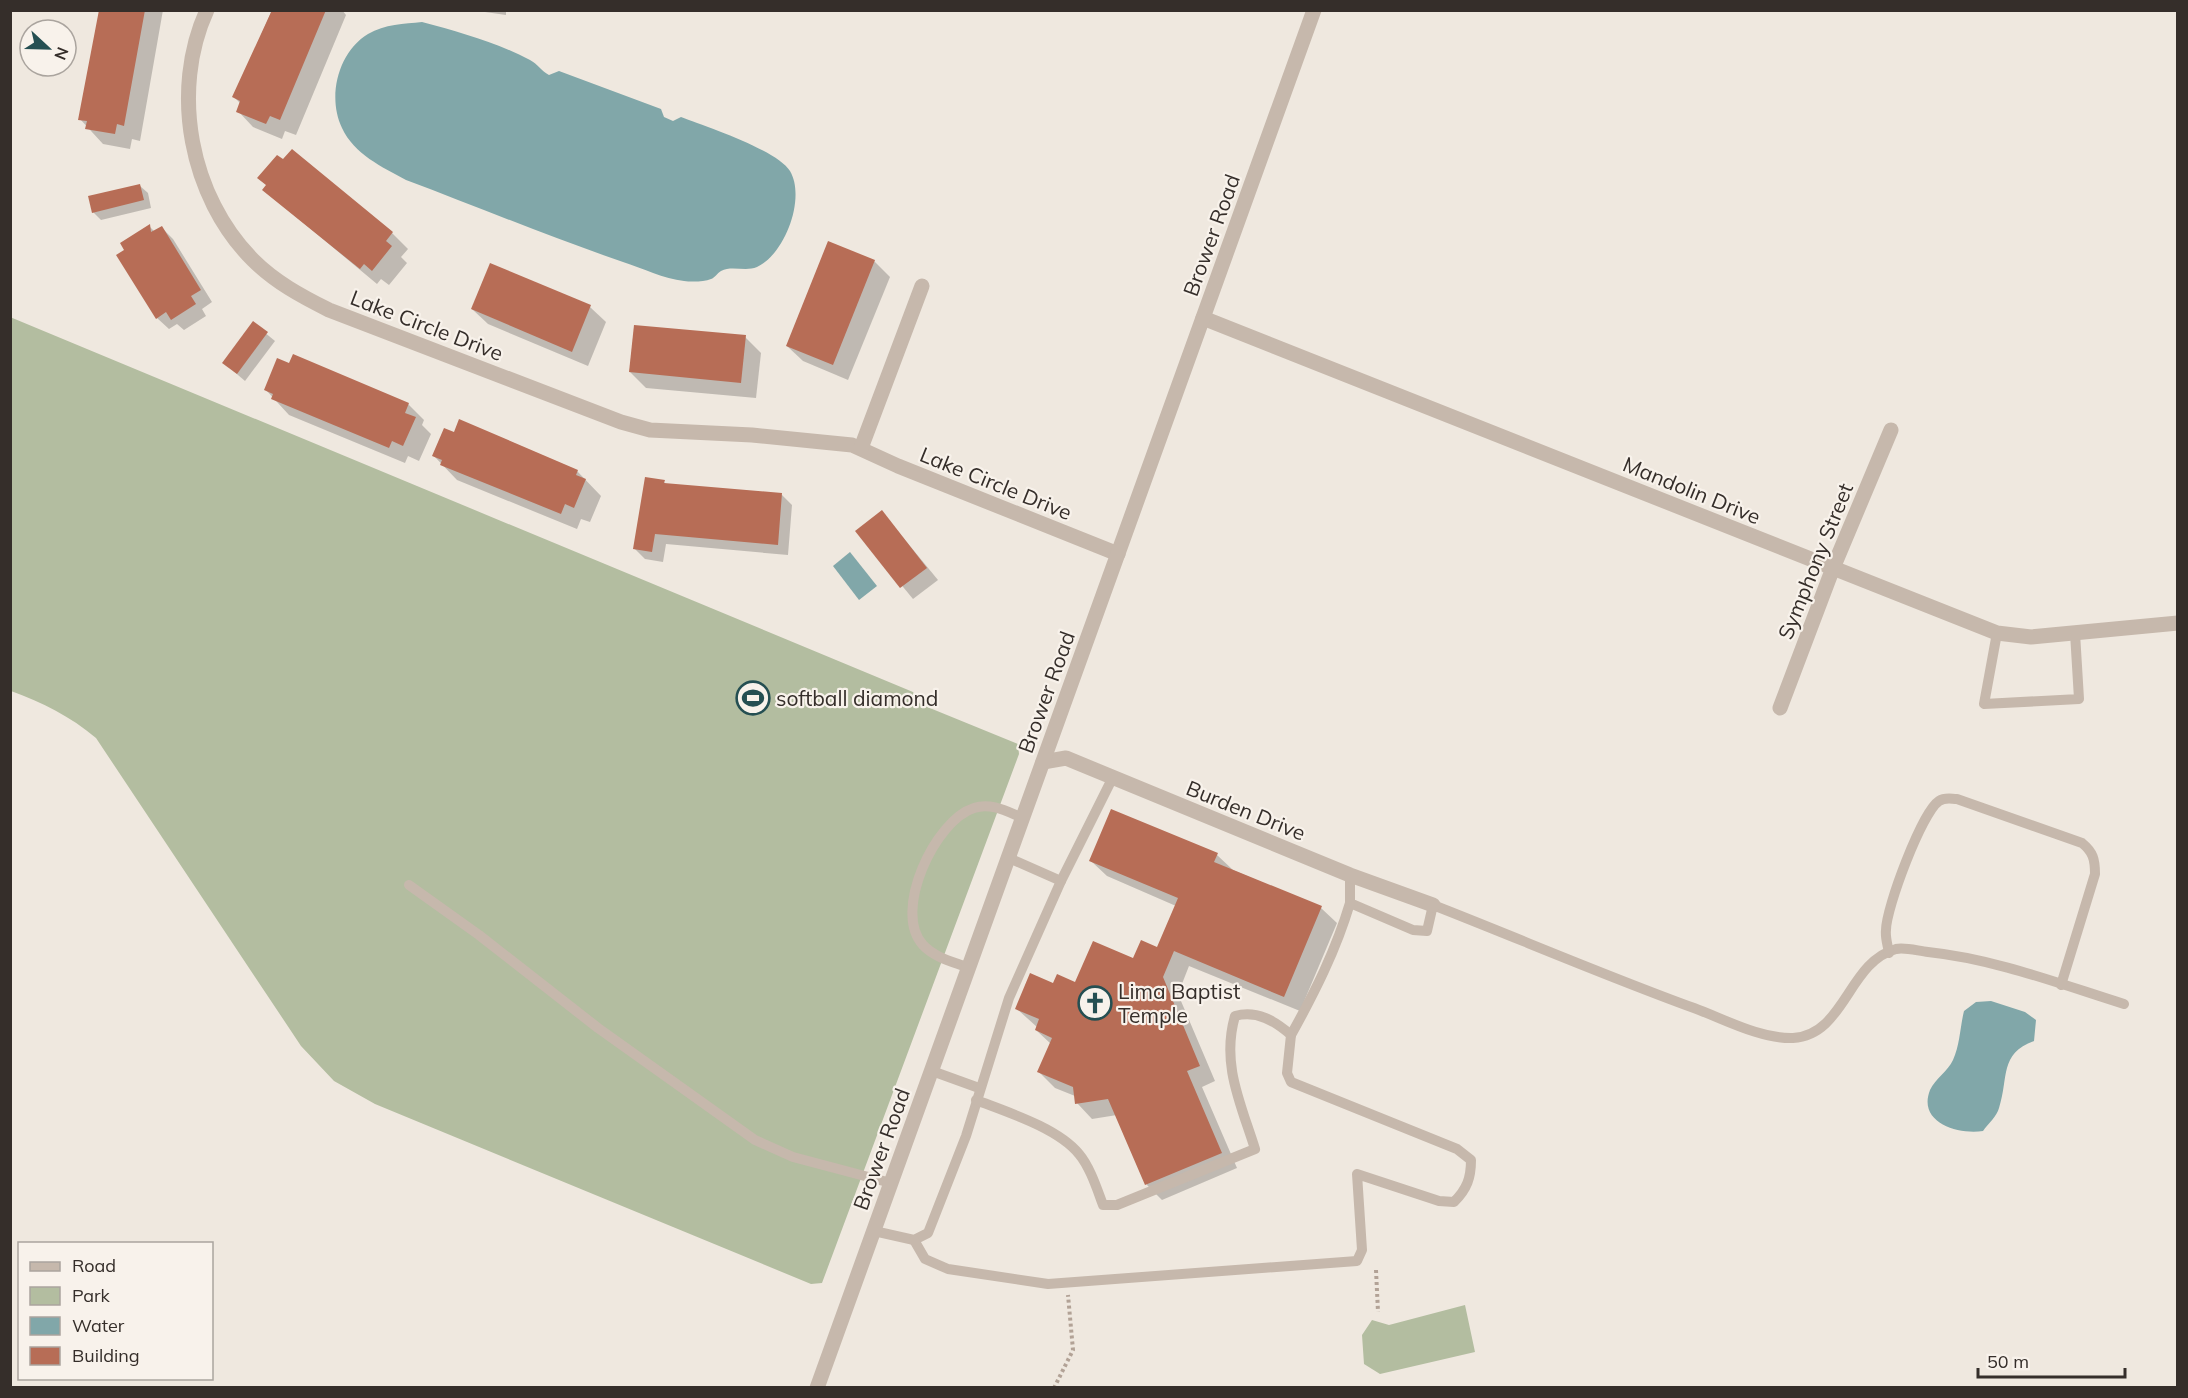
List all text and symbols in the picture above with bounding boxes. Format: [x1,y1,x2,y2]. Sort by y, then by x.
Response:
north arrow [18,18,78,78]
text: N [50,44,73,63]
street label: Brower Road [1177,171,1245,299]
street label: Lake Circle Drive [347,284,507,366]
street label: Lake Circle Drive [916,441,1076,525]
street label: Mandolin Drive [1619,451,1765,529]
street label: Symphony Street [1772,479,1858,643]
street label: Brower Road [1012,628,1080,756]
sports icon: softball diamond [735,680,771,716]
place label: softball diamond [776,685,938,711]
street label: Burden Drive [1183,774,1309,846]
place label: Lima Baptist Temple [1118,978,1240,1028]
church icon: Lima Baptist Temple [1077,985,1113,1021]
street label: Brower Road [847,1085,915,1213]
legend [18,1242,213,1380]
text: Road [72,1254,116,1277]
text: Park [72,1284,111,1307]
text: Water [72,1314,125,1337]
scale bar [1978,1341,2125,1379]
text: Building [72,1344,140,1367]
text: 50 m [1987,1350,2029,1373]

